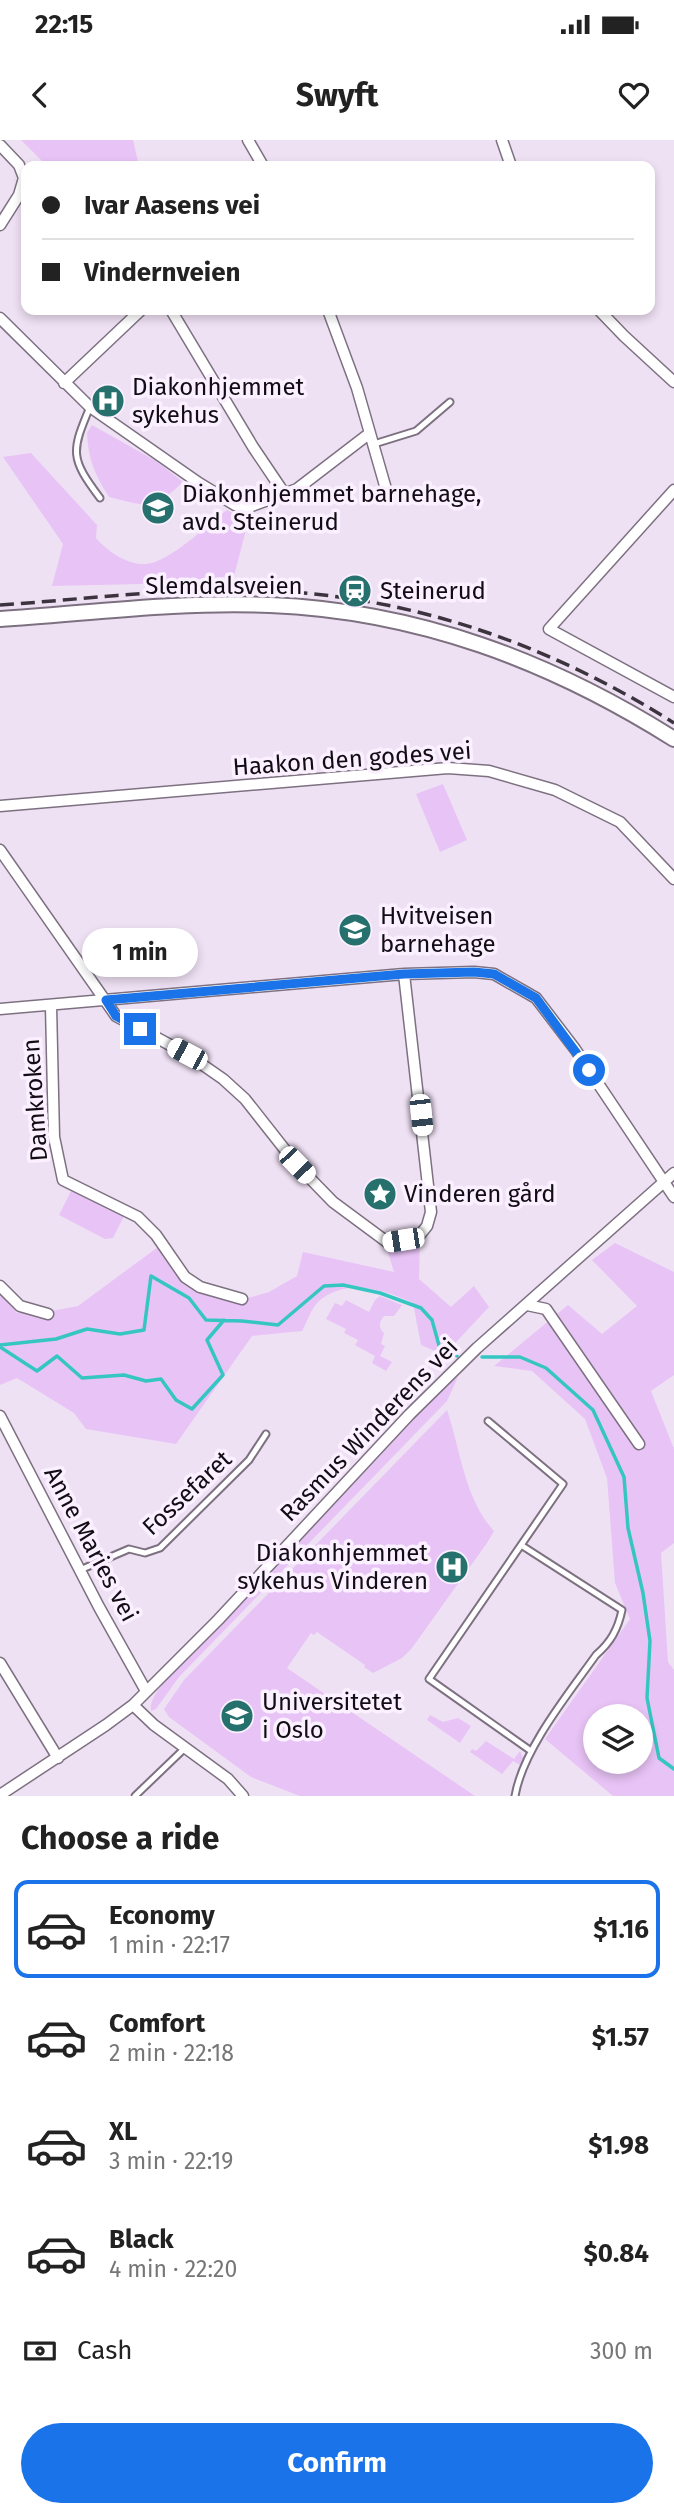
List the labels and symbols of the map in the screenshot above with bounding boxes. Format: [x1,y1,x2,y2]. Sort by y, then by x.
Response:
place label: Diakonhjemmet sykehus [132,373,305,429]
hospital icon: Diakonhjemmet sykehus [89,382,127,420]
place label: Diakonhjemmet barnehage, avd. Steinerud [182,480,482,536]
school or university icon: Diakonhjemmet barnehage, avd. Steinerud [139,489,177,527]
street label: Slemdalsveien [145,572,303,600]
station icon: Steinerud [336,572,374,610]
place label: Steinerud [380,577,486,605]
street label: Haakon den godes vei [232,737,472,781]
place label: Hvitveisen barnehage [380,902,496,958]
school or university icon: Hvitveisen barnehage [336,911,374,949]
callout: 1 min [82,928,198,976]
route end [124,1013,156,1045]
car [164,1035,211,1073]
street label: Damkroken [17,1038,53,1162]
route start [573,1054,605,1086]
car [409,1093,434,1137]
car [275,1143,320,1187]
place icon: Vinderen gård [361,1175,399,1213]
place label: Vinderen gård [404,1180,556,1208]
car [381,1226,426,1254]
street label: Rasmus Winderens vei [274,1333,464,1527]
street label: Fossefaret [137,1445,237,1541]
street label: Anne Maries vei [38,1462,144,1626]
place label: Diakonhjemmet sykehus Vinderen [237,1539,428,1595]
hospital icon: Diakonhjemmet sykehus Vinderen [433,1548,471,1586]
place label: Universitetet i Oslo [262,1688,402,1744]
school or university icon: Universitetet i Oslo [218,1697,256,1735]

